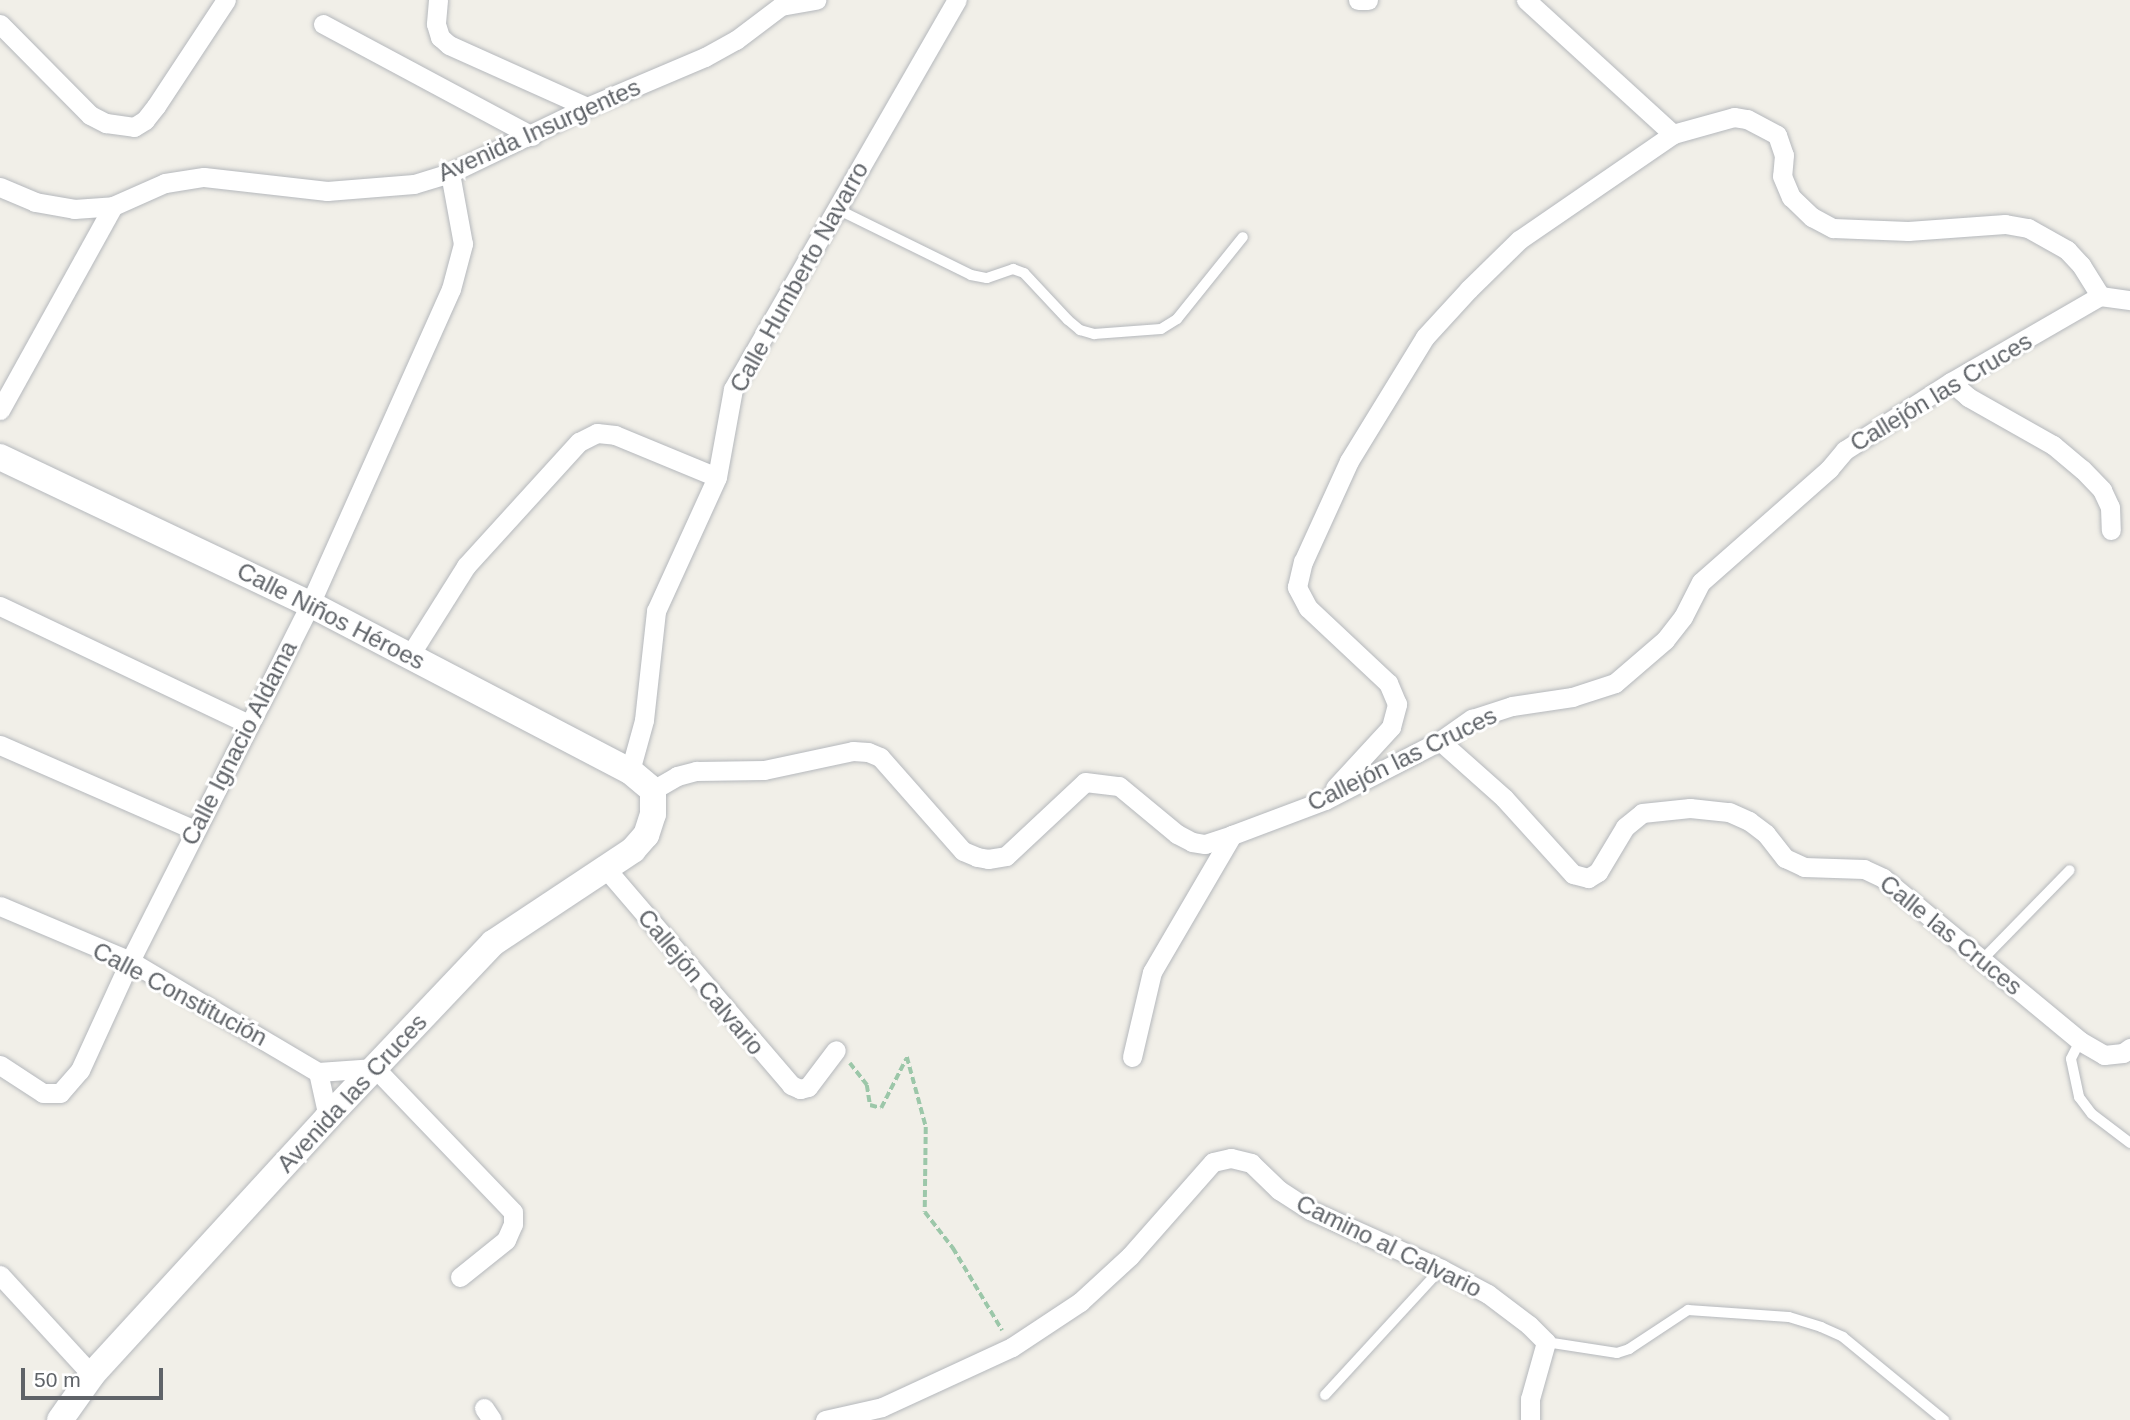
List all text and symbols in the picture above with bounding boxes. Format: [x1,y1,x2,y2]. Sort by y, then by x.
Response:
street label: Avenida Insurgentes [433,72,645,188]
street label: Calle Humberto Navarro [724,157,874,397]
street label: Callejón las Cruces [1845,326,2037,458]
street label: Calle Niños Héroes [232,556,430,676]
street label: Calle Ignacio Aldama [175,635,303,851]
street label: Callejón las Cruces [1303,701,1501,817]
street label: Calle las Cruces [1874,869,2028,1001]
street label: Callejón Calvario [632,903,770,1061]
street label: Calle Constitución [88,936,272,1052]
street label: Avenida las Cruces [271,1008,433,1178]
street label: Camino al Calvario [1292,1189,1486,1303]
scale bar [24,1354,166,1398]
text: 50 m [34,1368,81,1391]

